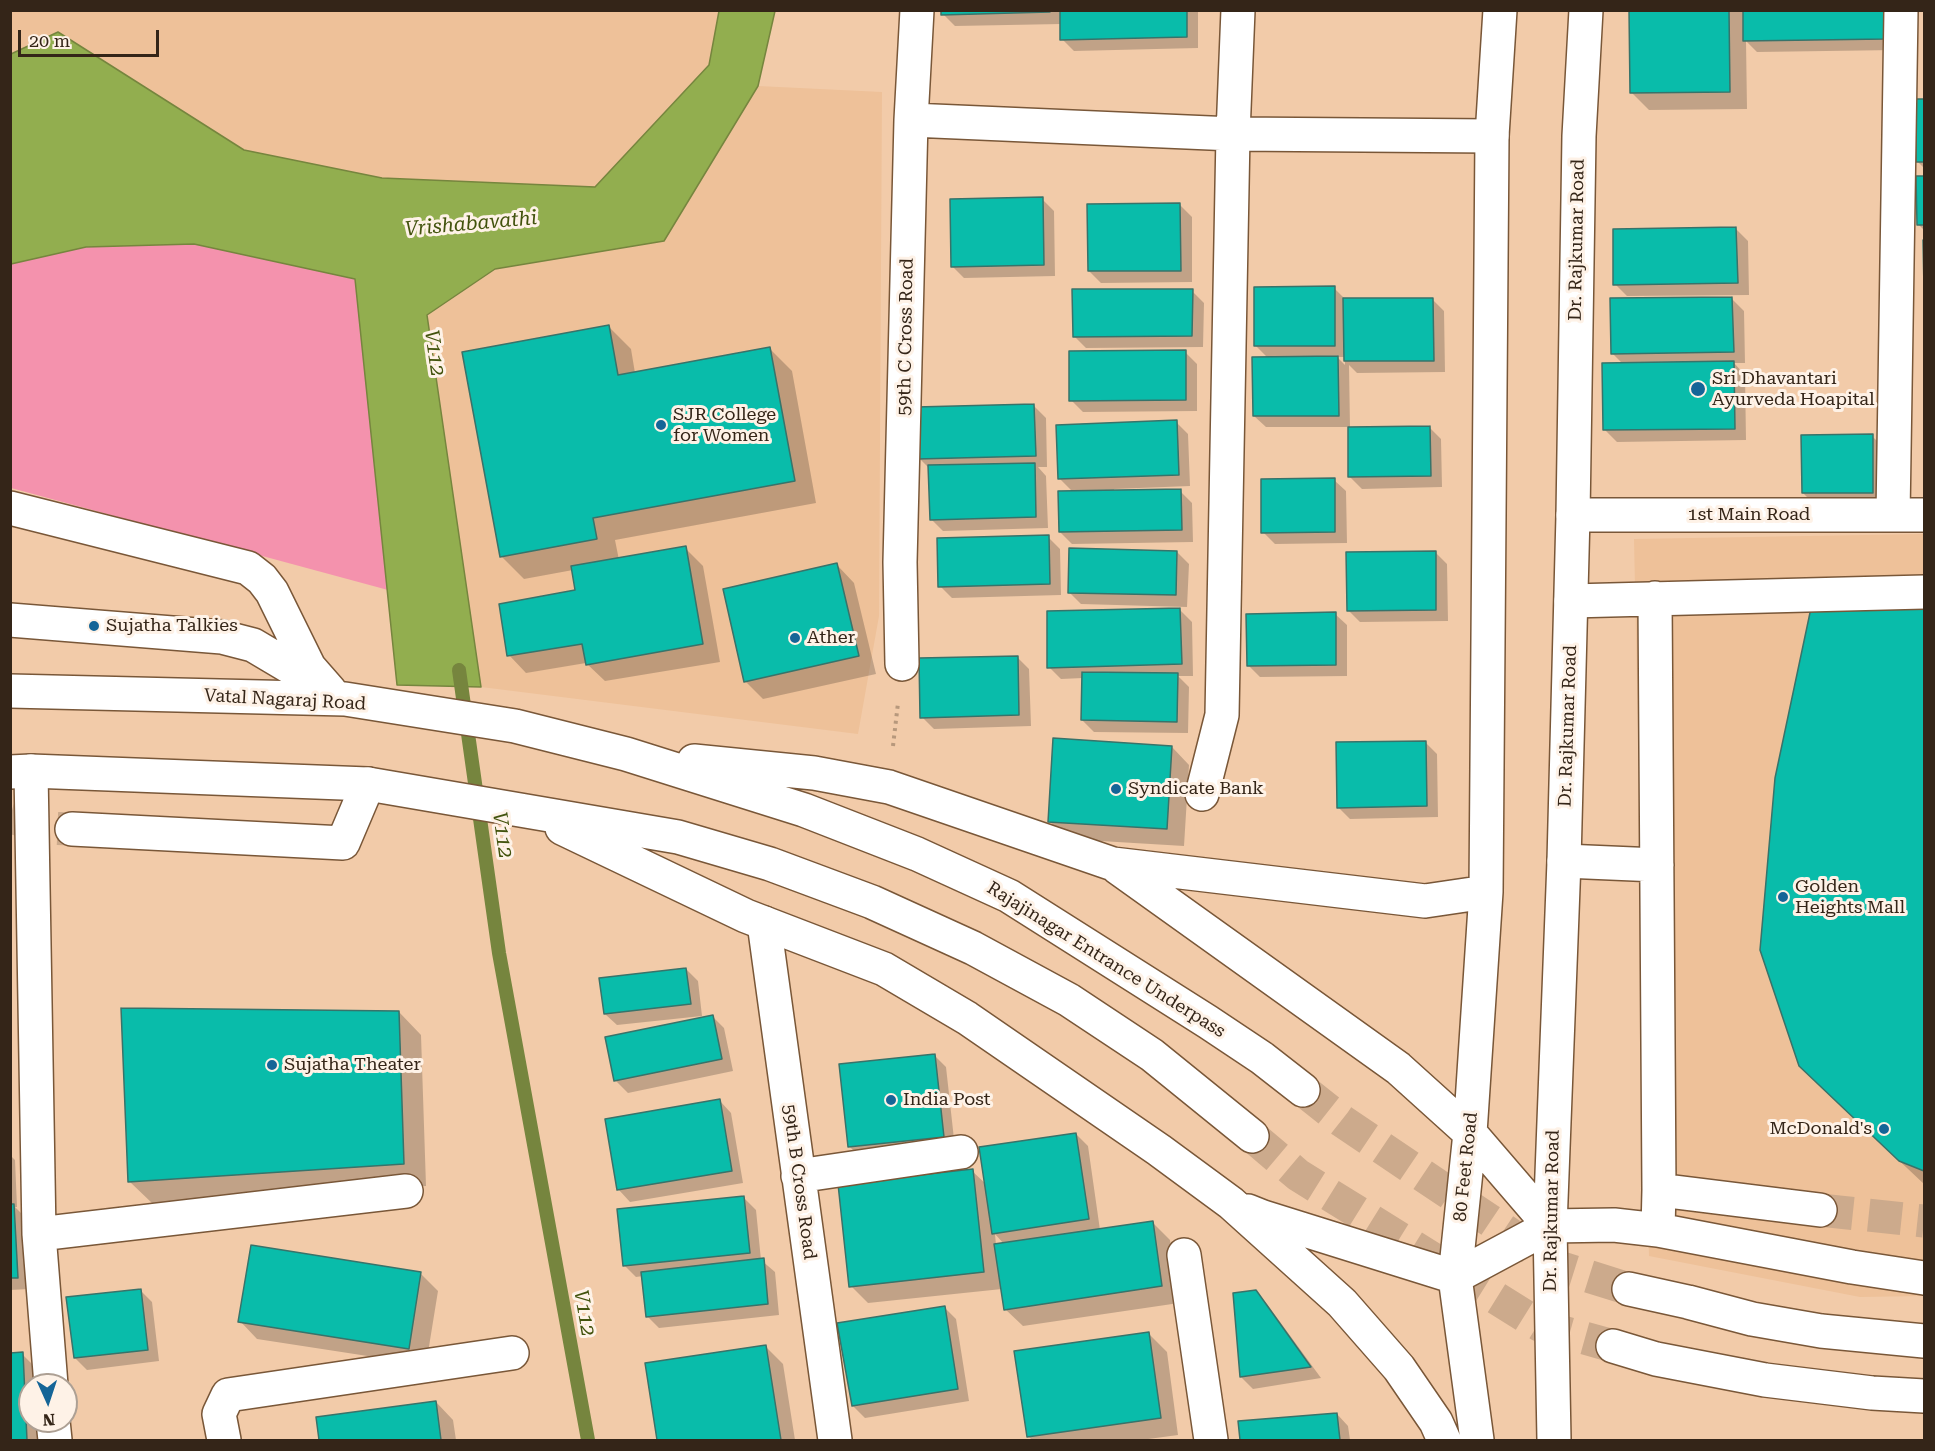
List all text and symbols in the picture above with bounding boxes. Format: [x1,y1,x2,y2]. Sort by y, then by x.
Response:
scale bar [21,18,162,56]
text: 20 m [29,30,70,51]
street label: Dr. Rajkumar Road [1565,159,1589,321]
water label: Vrishabavathi [404,206,538,242]
street label: 59th C Cross Road [894,258,918,416]
water label: V112 [419,328,449,378]
place label: Sri Dhavantari Ayurveda Hoapital [1712,368,1875,410]
marker: Sri Dhavantari Ayurveda Hoapital [1689,380,1707,398]
place label: SJR College for Women [673,404,776,446]
marker: SJR College for Women [654,418,668,432]
street label: 1st Main Road [1688,504,1810,526]
place label: Sujatha Talkies [106,615,238,637]
marker: Sujatha Talkies [87,619,101,633]
place label: Ather [807,627,855,649]
marker: Ather [788,631,802,645]
street label: Dr. Rajkumar Road [1554,645,1582,807]
street label: Vatal Nagaraj Road [203,685,367,715]
place label: Syndicate Bank [1128,778,1264,800]
marker: Syndicate Bank [1109,782,1123,796]
water label: V112 [487,810,517,860]
place label: Golden Heights Mall [1795,876,1905,918]
street label: Rajajinagar Entrance Underpass [983,877,1229,1043]
marker: Golden Heights Mall [1776,890,1790,904]
place label: Sujatha Theater [284,1054,421,1076]
marker: Sujatha Theater [265,1058,279,1072]
place label: India Post [903,1089,990,1111]
marker: India Post [884,1093,898,1107]
street label: 59th B Cross Road [777,1103,821,1261]
street label: 80 Feet Road [1450,1111,1482,1223]
place label: McDonald's [1769,1118,1872,1140]
marker: McDonald's [1877,1122,1891,1136]
street label: Dr. Rajkumar Road [1540,1130,1564,1292]
water label: V112 [568,1288,600,1338]
north arrow [18,1373,78,1433]
text: N [42,1410,56,1429]

